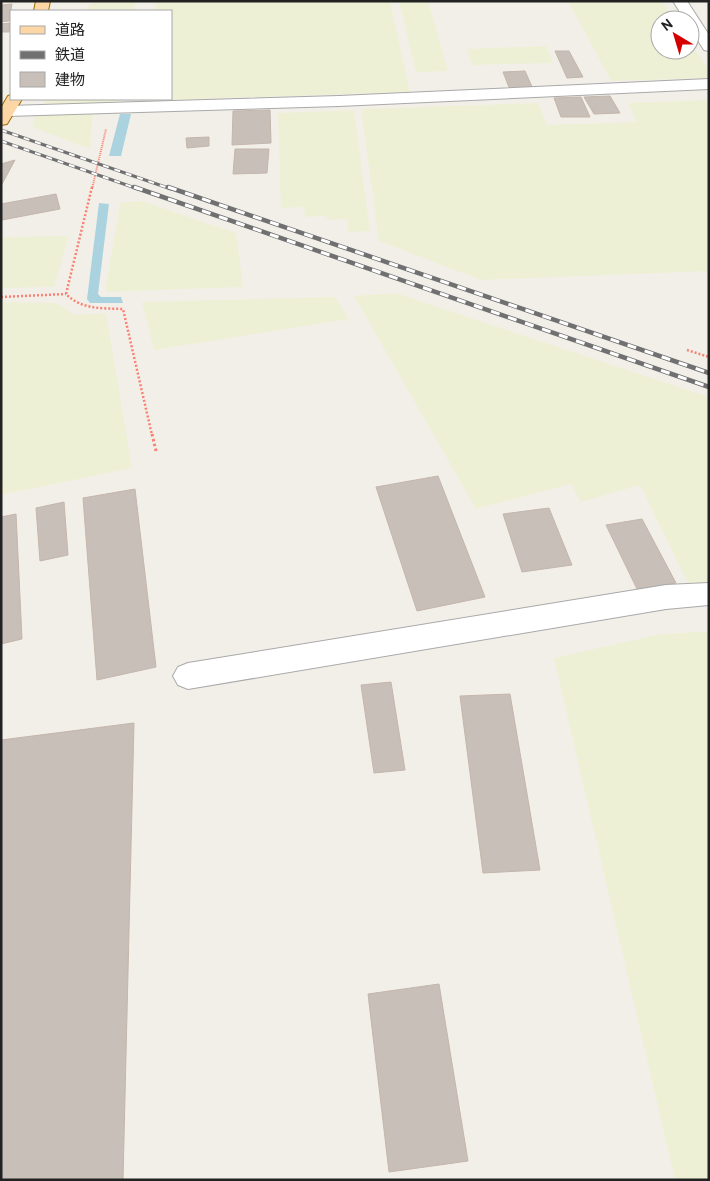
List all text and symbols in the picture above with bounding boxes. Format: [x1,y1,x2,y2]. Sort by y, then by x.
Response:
legend [10,10,172,100]
north arrow [650,10,700,60]
text: N [659,16,677,36]
text: 道路 [55,22,85,41]
text: 鉄道 [55,47,85,66]
text: 建物 [55,72,85,91]

